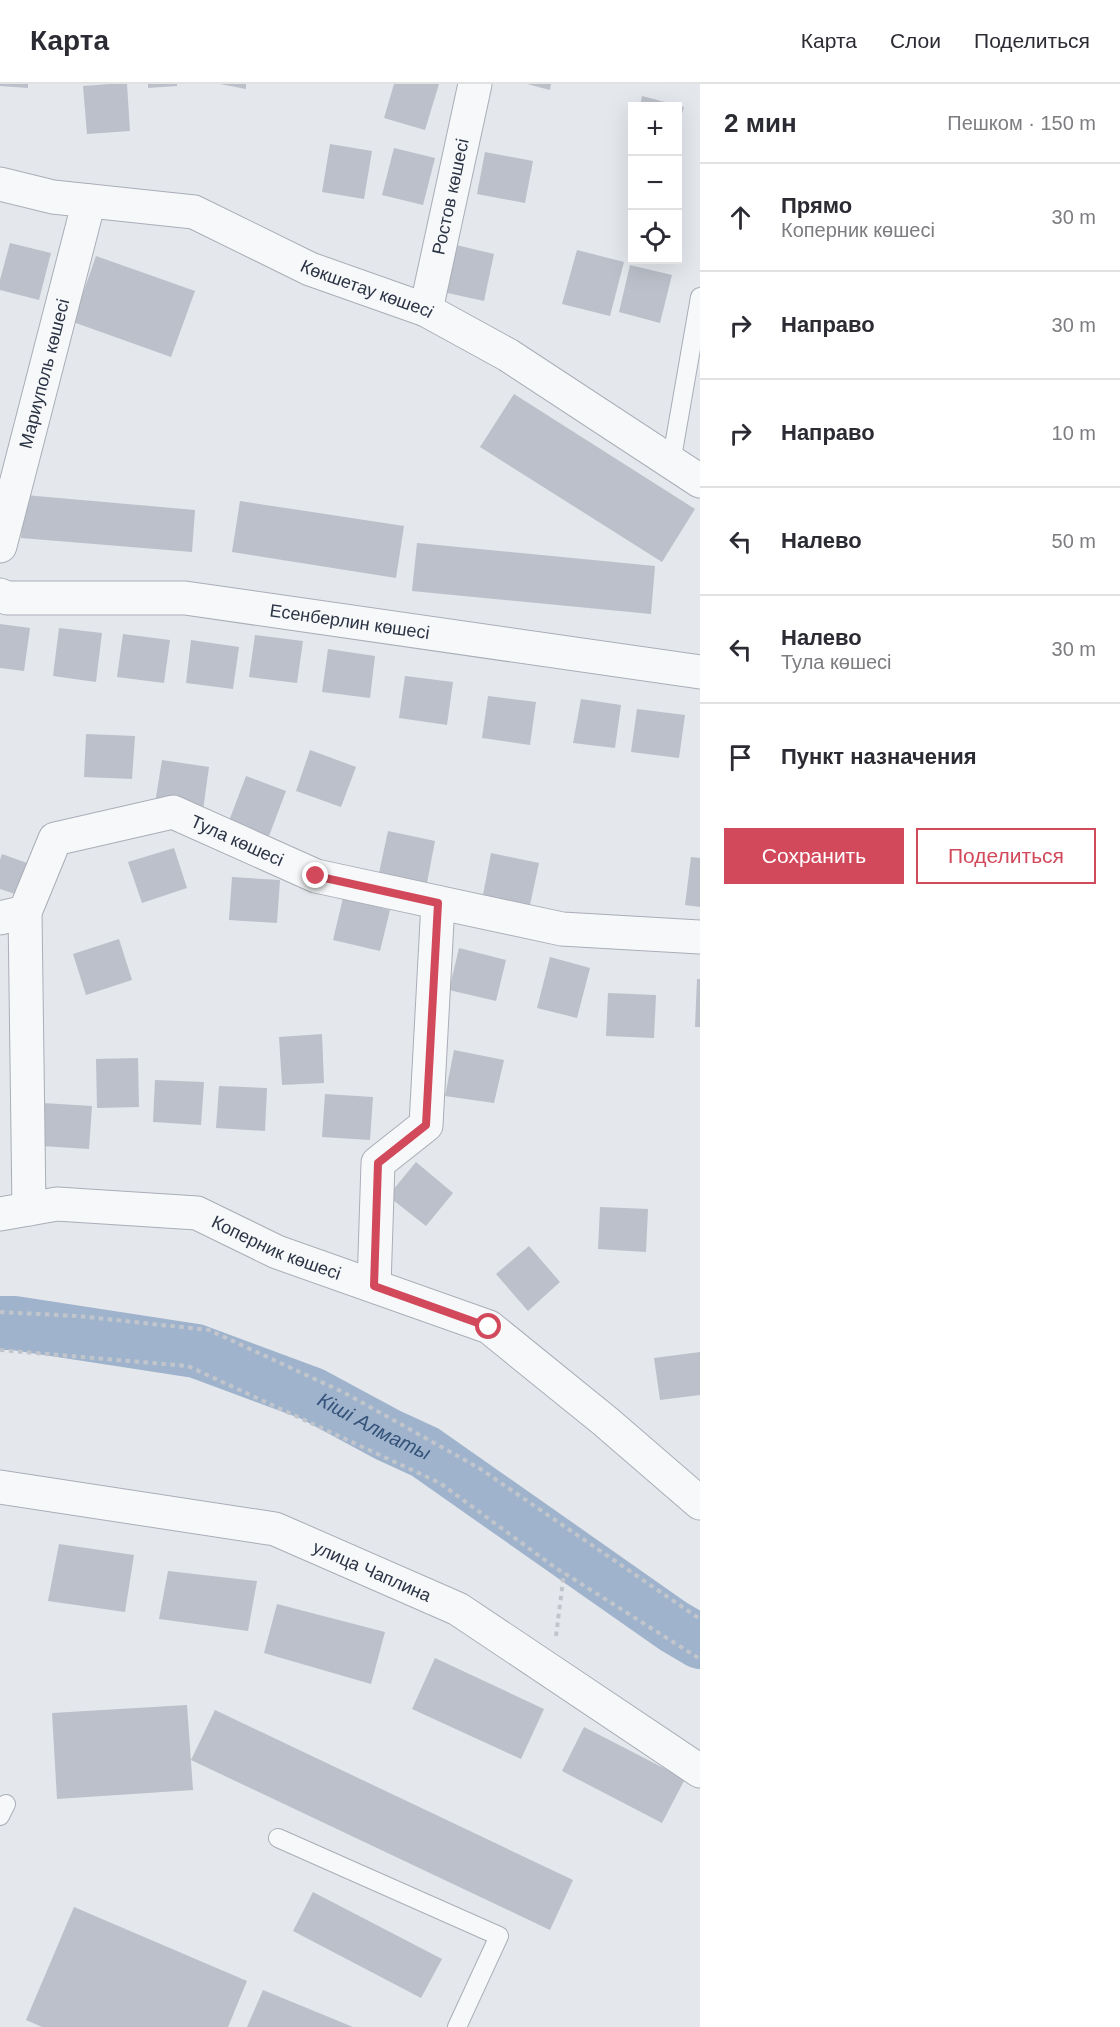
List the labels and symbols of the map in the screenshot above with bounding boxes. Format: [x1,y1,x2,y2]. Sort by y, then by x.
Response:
street label: Ростов көшесі [428,137,473,257]
street label: Көкшетау көшесі [297,256,437,322]
street label: Мариуполь көшесі [16,297,73,451]
street label: Есенберлин көшесі [268,600,431,643]
street label: Тула көшесі [188,811,287,870]
route end [302,862,328,888]
street label: Коперник көшесі [208,1212,344,1284]
route start [475,1313,501,1339]
water label: Кіші Алматы [314,1388,434,1464]
street label: улица Чаплина [310,1537,435,1606]

